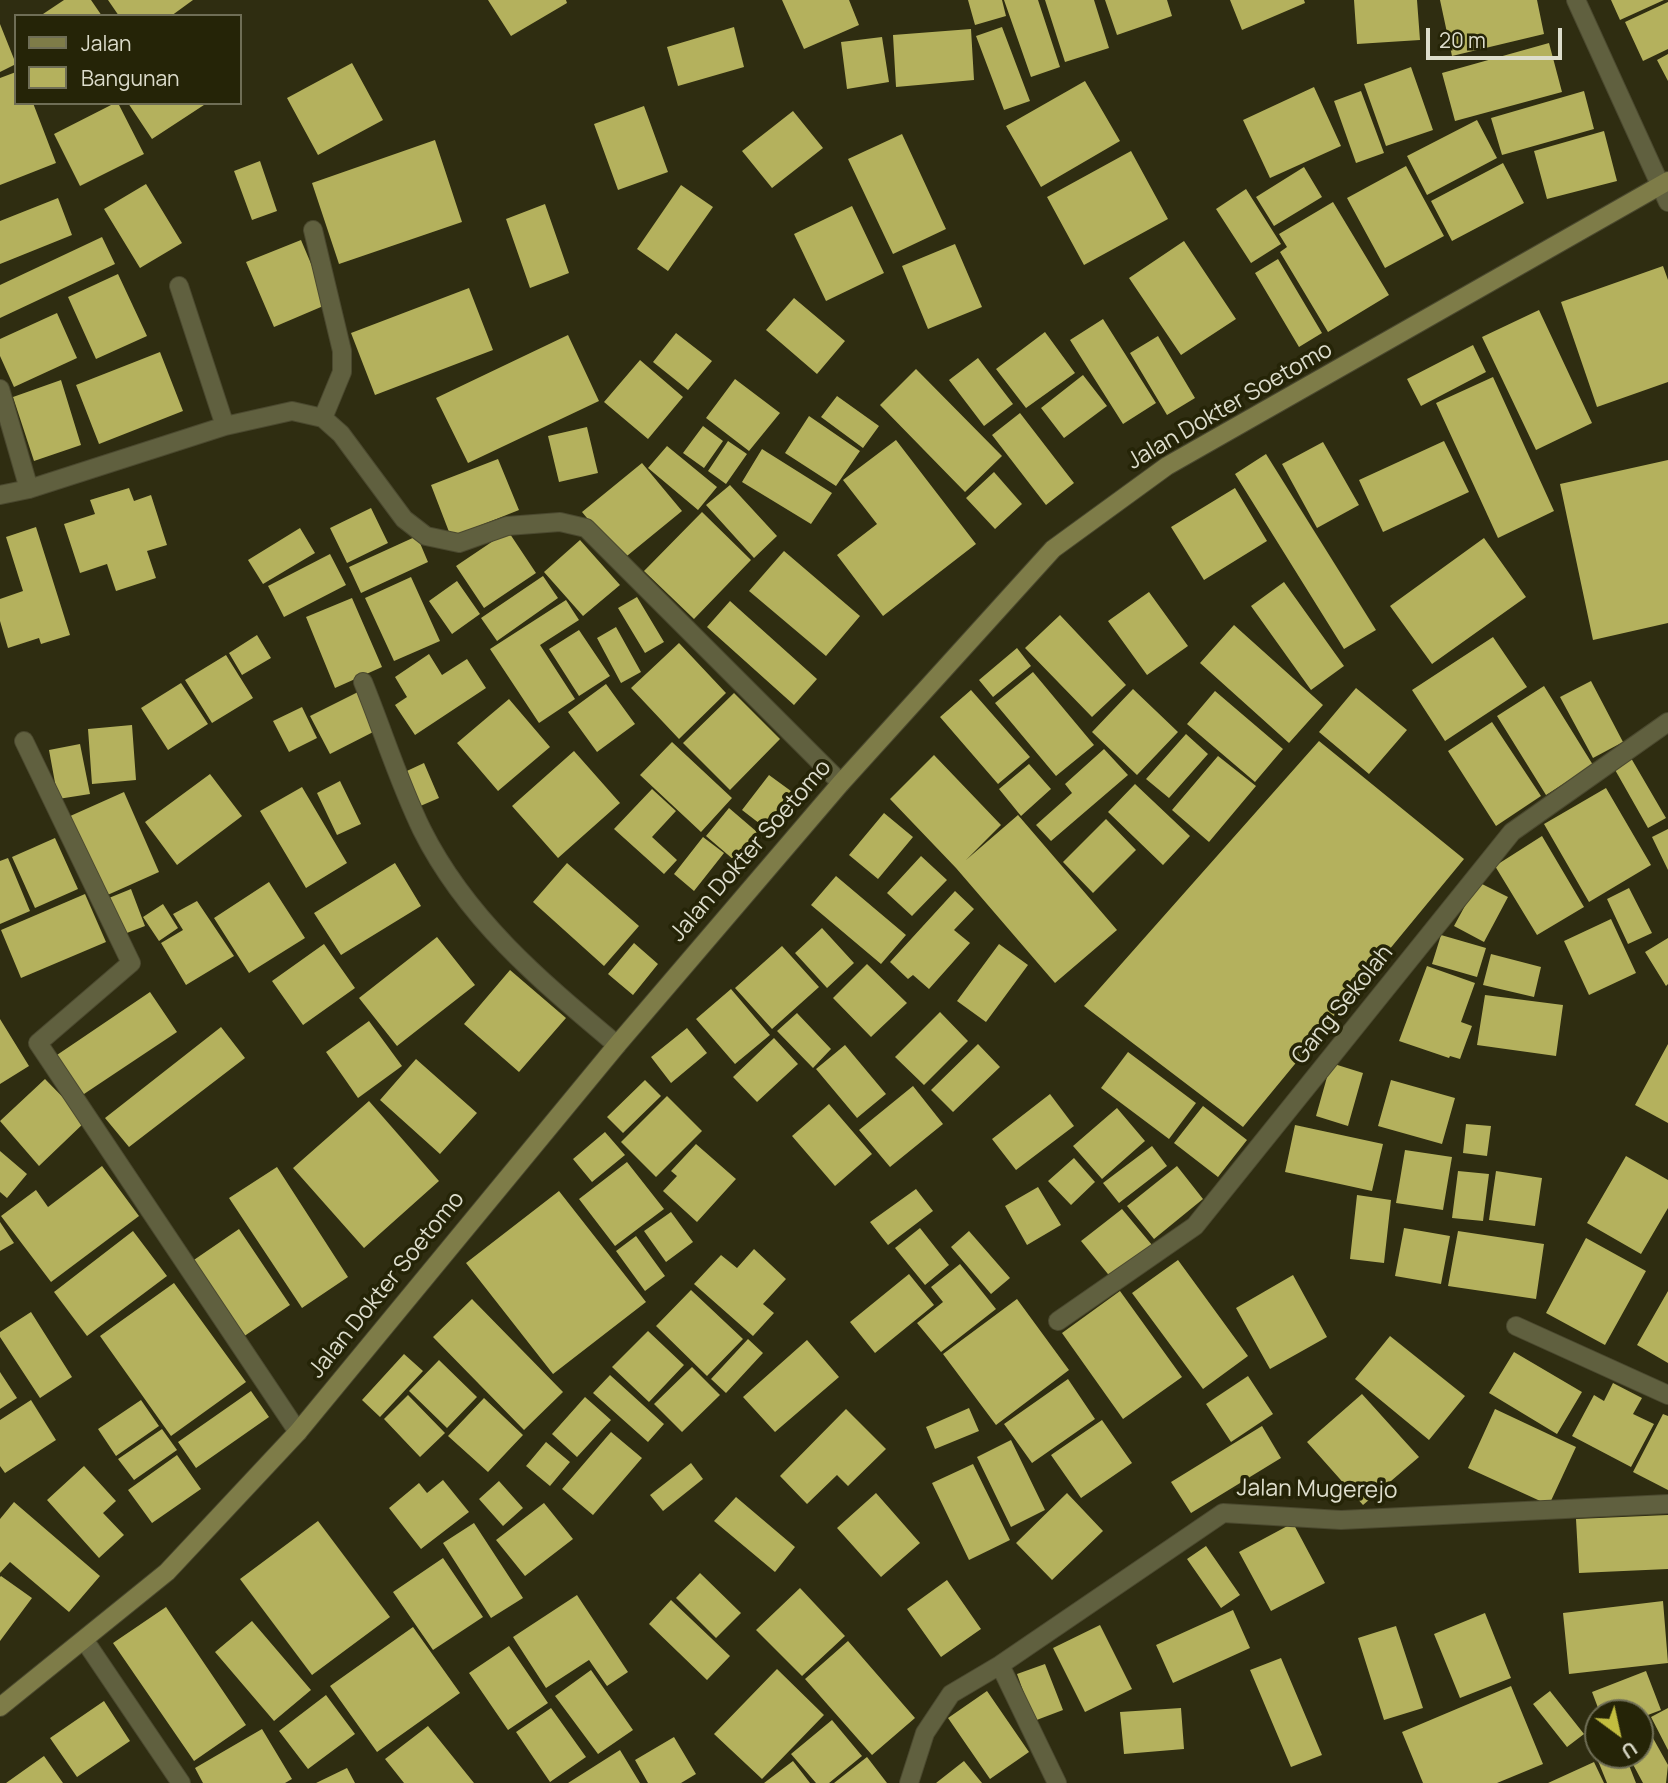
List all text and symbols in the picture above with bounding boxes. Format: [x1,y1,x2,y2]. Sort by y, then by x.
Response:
legend [14,14,242,105]
scale bar [1430,14,1566,58]
text: 20 m [1439,26,1486,54]
text: Jalan [81,29,131,57]
text: Bangunan [81,64,180,92]
street label: Jalan Dokter Soetomo [1123,336,1337,476]
street label: Jalan Dokter Soetomo [664,754,838,948]
street label: Gang Sekolah [1287,940,1399,1070]
street label: Jalan Dokter Soetomo [303,1186,471,1384]
street label: Jalan Mugerejo [1236,1475,1398,1505]
north arrow [1584,1699,1654,1769]
text: U [1617,1735,1642,1765]

